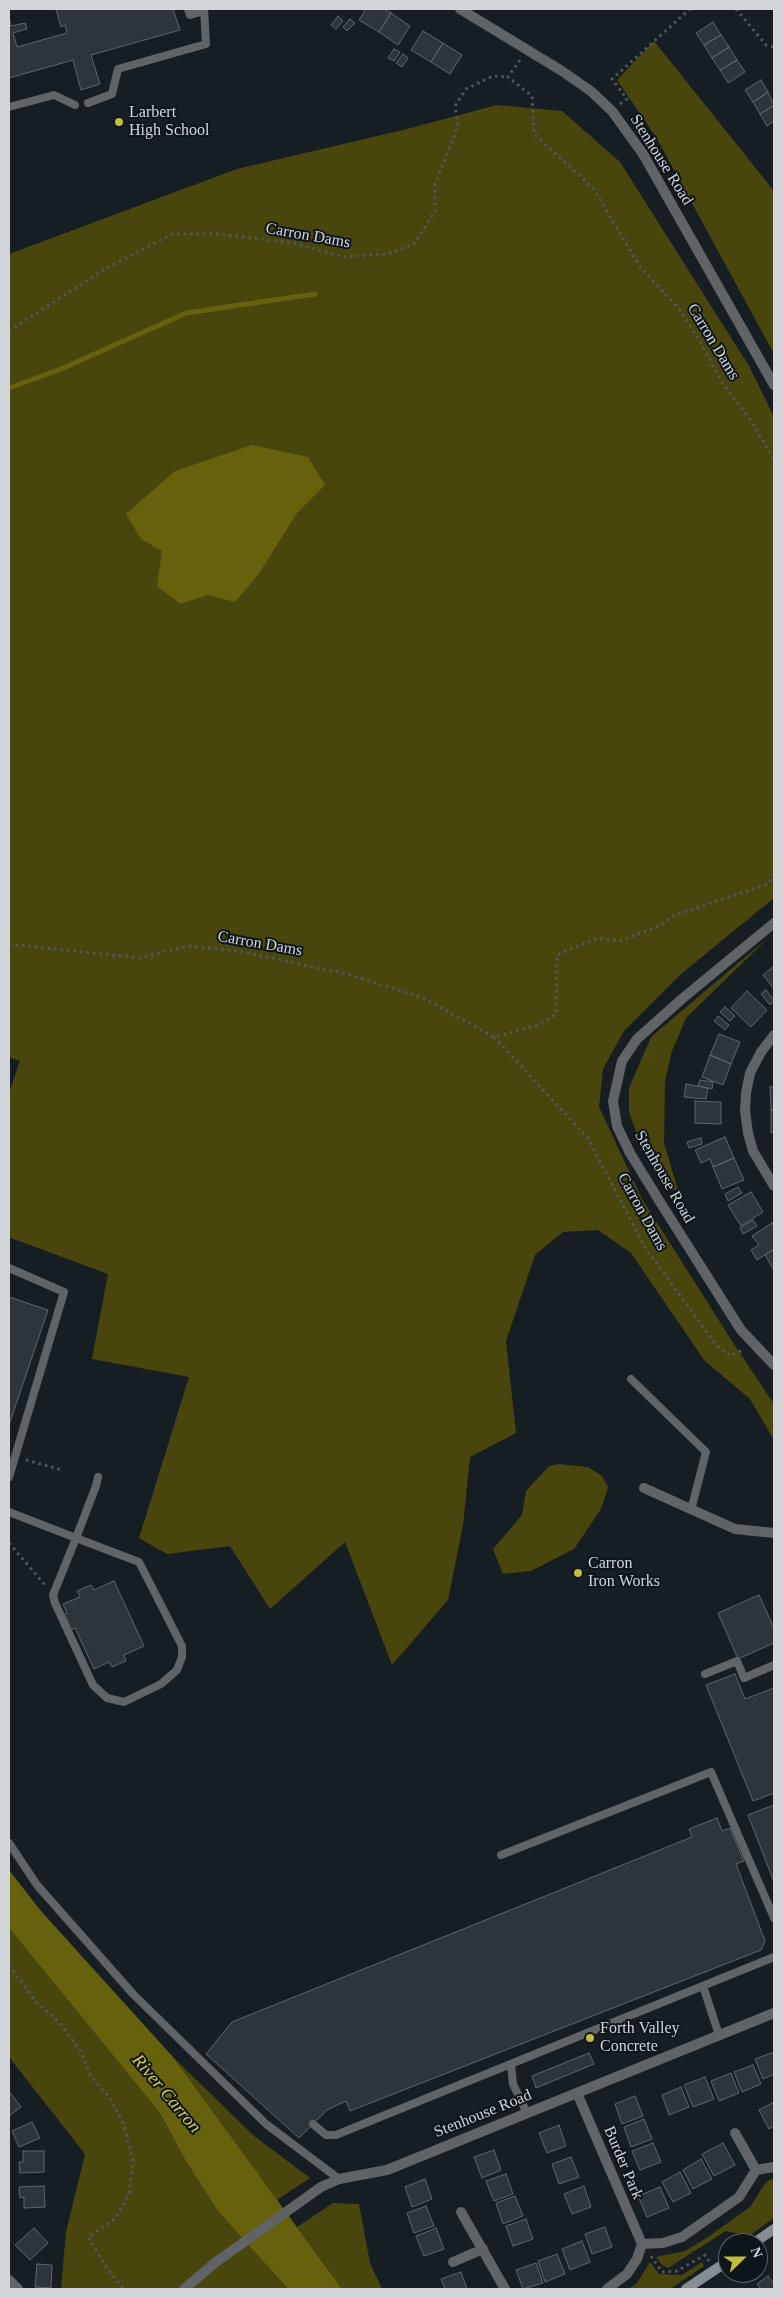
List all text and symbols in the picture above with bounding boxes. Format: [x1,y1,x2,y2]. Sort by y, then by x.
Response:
place label: Larbert High School [129,103,209,141]
street label: Stenhouse Road [625,111,697,209]
marker: Larbert High School [113,116,125,128]
street label: Carron Dams [264,219,352,253]
street label: Carron Dams [683,300,743,384]
street label: Carron Dams [216,927,304,961]
street label: Stenhouse Road [630,1127,698,1227]
street label: Carron Dams [613,1170,671,1254]
place label: Carron Iron Works [588,1554,660,1592]
marker: Carron Iron Works [572,1567,584,1579]
place label: Forth Valley Concrete [600,2019,680,2057]
marker: Forth Valley Concrete [584,2032,596,2044]
water label: River Carron [127,2050,205,2138]
street label: Stenhouse Road [431,2086,535,2142]
street label: Burder Park [599,2123,647,2203]
north arrow [718,2233,768,2283]
text: N [748,2245,765,2260]

